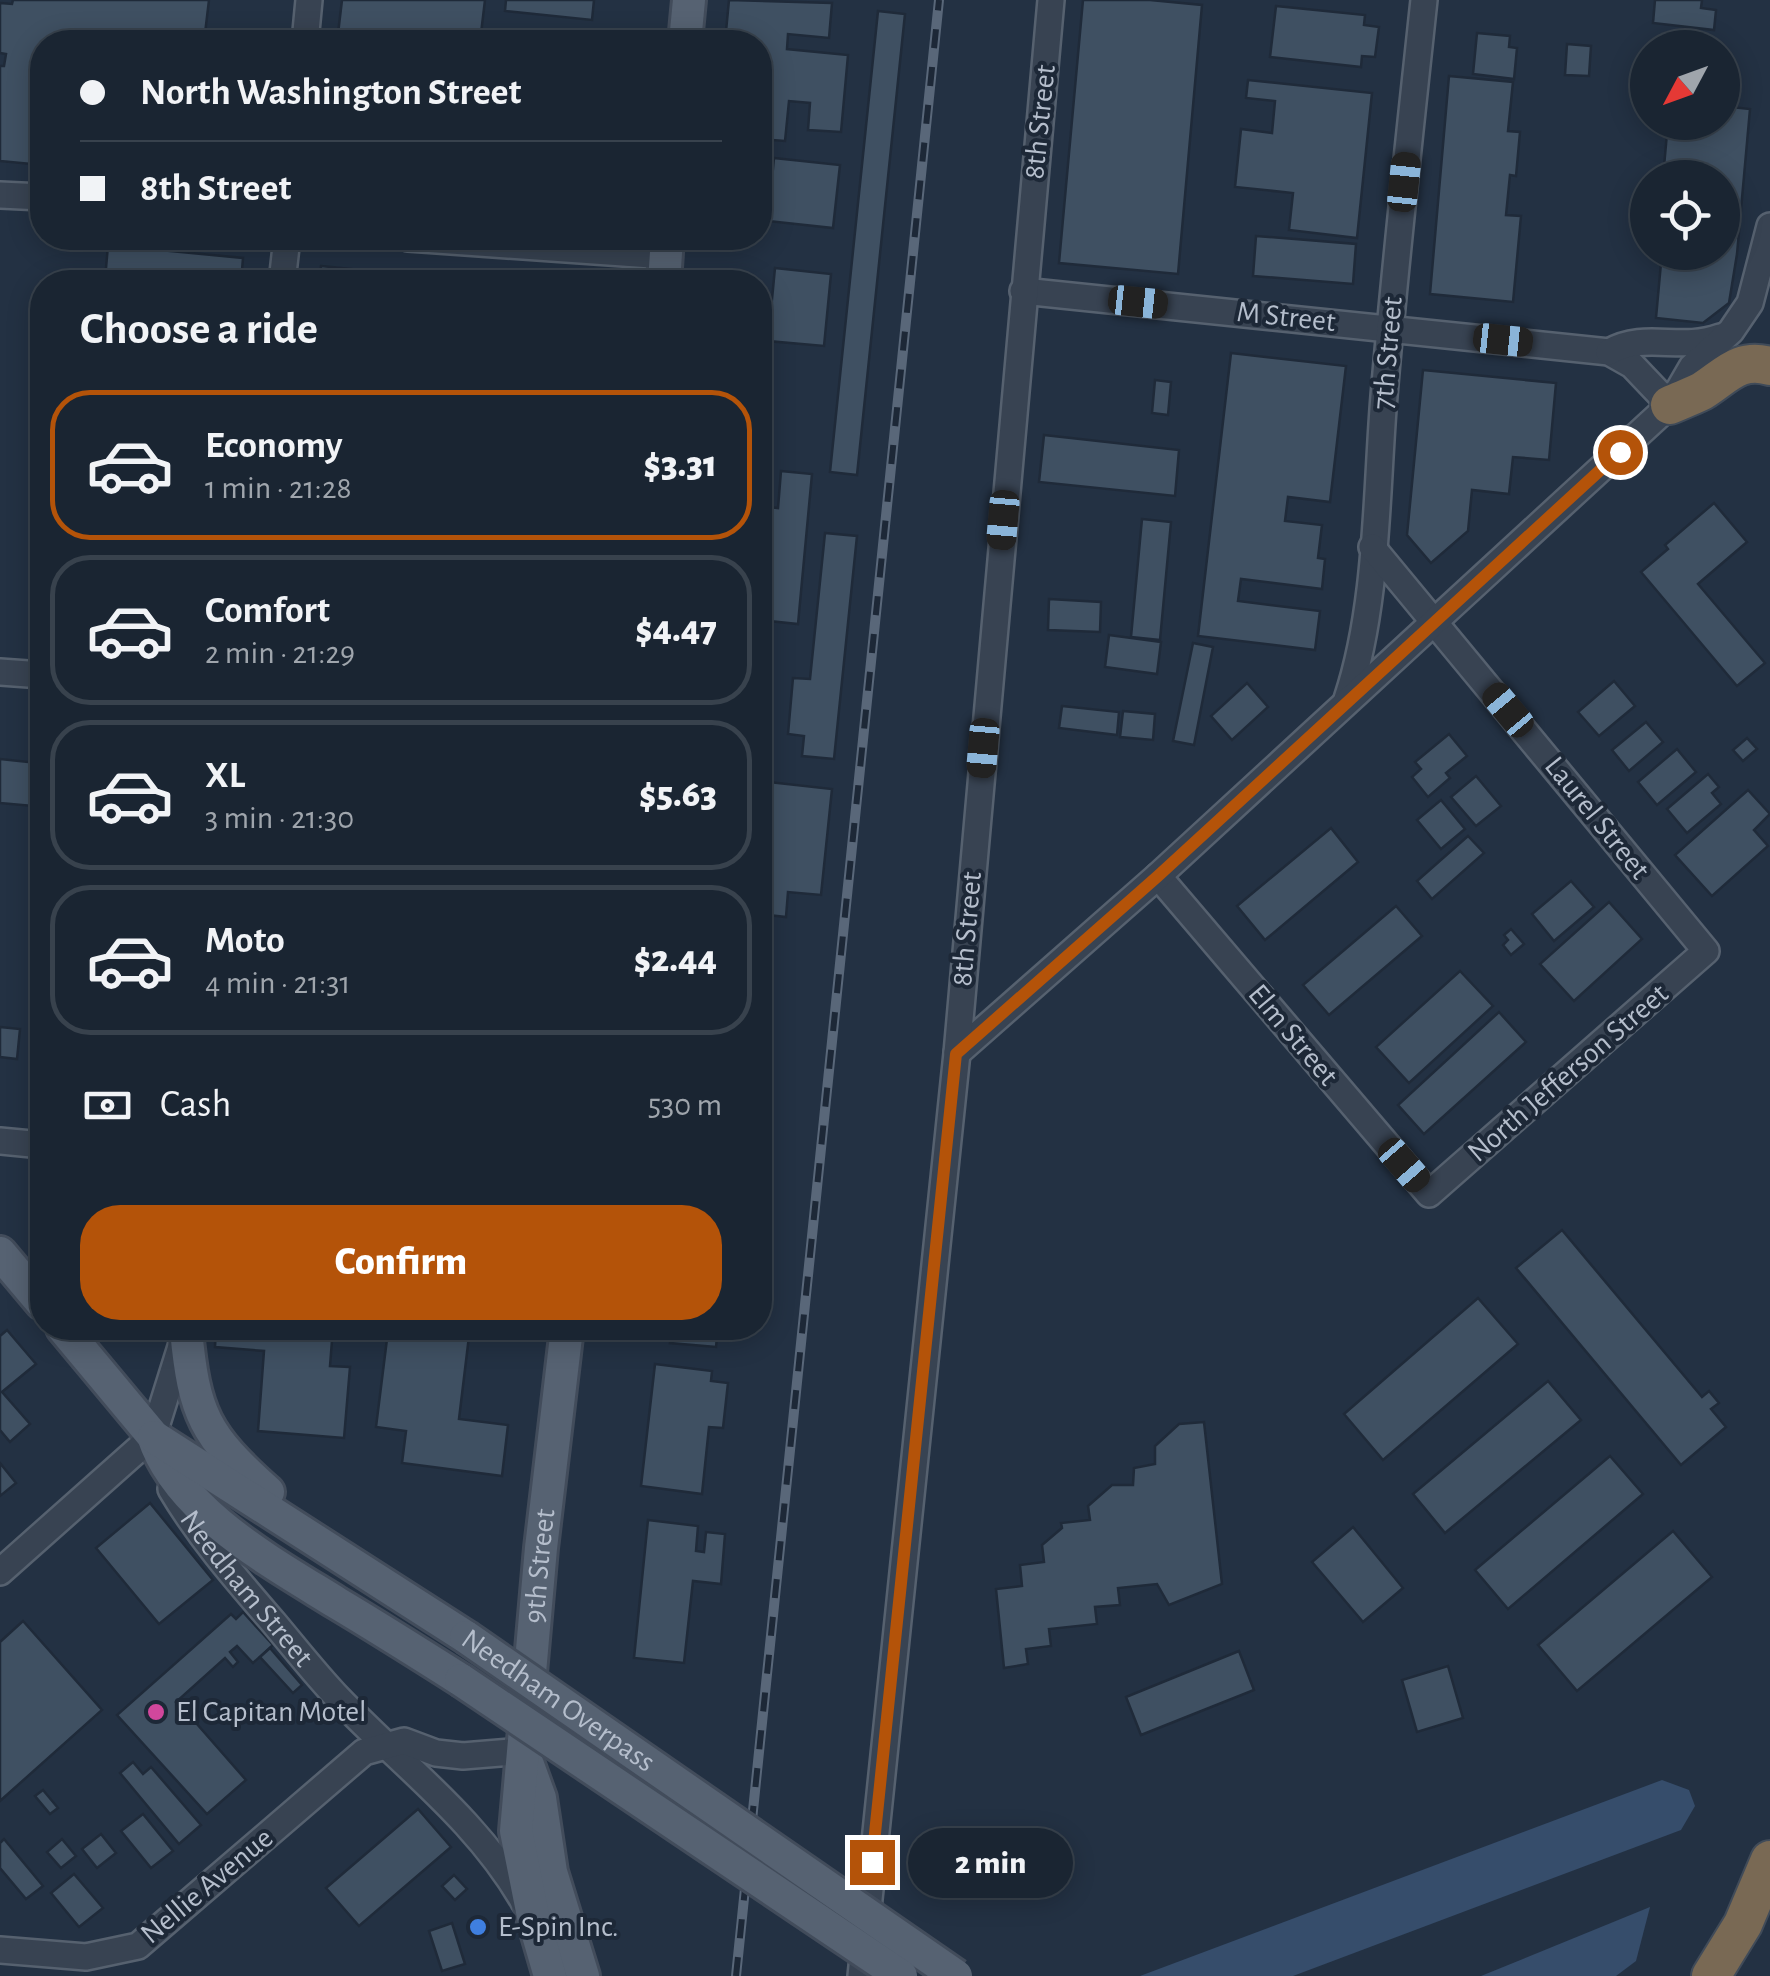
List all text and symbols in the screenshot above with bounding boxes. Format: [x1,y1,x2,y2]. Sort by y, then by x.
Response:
north arrow [1630,30,1740,140]
map controls [1630,30,1740,270]
street label: 8th Street [1019,63,1061,181]
text: North Washington Street [140,74,521,112]
car [1386,151,1422,213]
button: locate [1630,160,1740,270]
text: 8th Street [140,170,291,208]
car [1107,284,1169,320]
street label: 7th Street [1368,295,1408,411]
street label: M Street [1235,297,1337,337]
text: Choose a ride [80,307,318,352]
car [1472,322,1534,358]
icon: car [85,420,175,510]
text: Economy [205,427,343,465]
route start [1598,430,1643,475]
text: $3.31 [644,446,717,484]
text: 1 min · 21:28 [205,472,352,504]
car [985,489,1021,551]
icon: car [85,585,175,675]
text: Comfort [205,592,330,630]
text: $4.47 [635,611,717,649]
text: 2 min · 21:29 [205,637,355,669]
car [1477,677,1539,743]
car [965,717,1001,779]
icon: car [85,750,175,840]
street label: Laurel Street [1539,751,1655,885]
text: XL [205,757,245,795]
text: $5.63 [639,776,717,814]
text: 3 min · 21:30 [205,802,354,834]
street label: 8th Street [947,870,987,988]
icon: car [85,915,175,1005]
text: Moto [205,922,285,960]
text: $2.44 [634,941,717,979]
text: 4 min · 21:31 [205,967,351,999]
street label: North Jefferson Street [1462,978,1674,1168]
street label: Elm Street [1242,979,1344,1091]
icon: cash [80,1078,135,1133]
text: Cash [160,1086,231,1124]
text: 530 m [648,1089,722,1121]
car [1373,1133,1435,1197]
button: Confirm [80,1205,722,1320]
street label: Needham Street [174,1505,319,1673]
street label: 9th Street [519,1507,561,1625]
street label: Needham Overpass [456,1624,660,1778]
place label: El Capitan Motel [176,1697,367,1727]
marker: El Capitan Motel [145,1701,167,1723]
street label: Nellie Avenue [135,1822,279,1950]
callout: 2 min [907,1827,1072,1897]
route end [850,1840,895,1885]
text: 2 min [955,1847,1026,1879]
place label: E-Spin Inc. [498,1912,619,1942]
marker: E-Spin Inc. [467,1916,489,1938]

